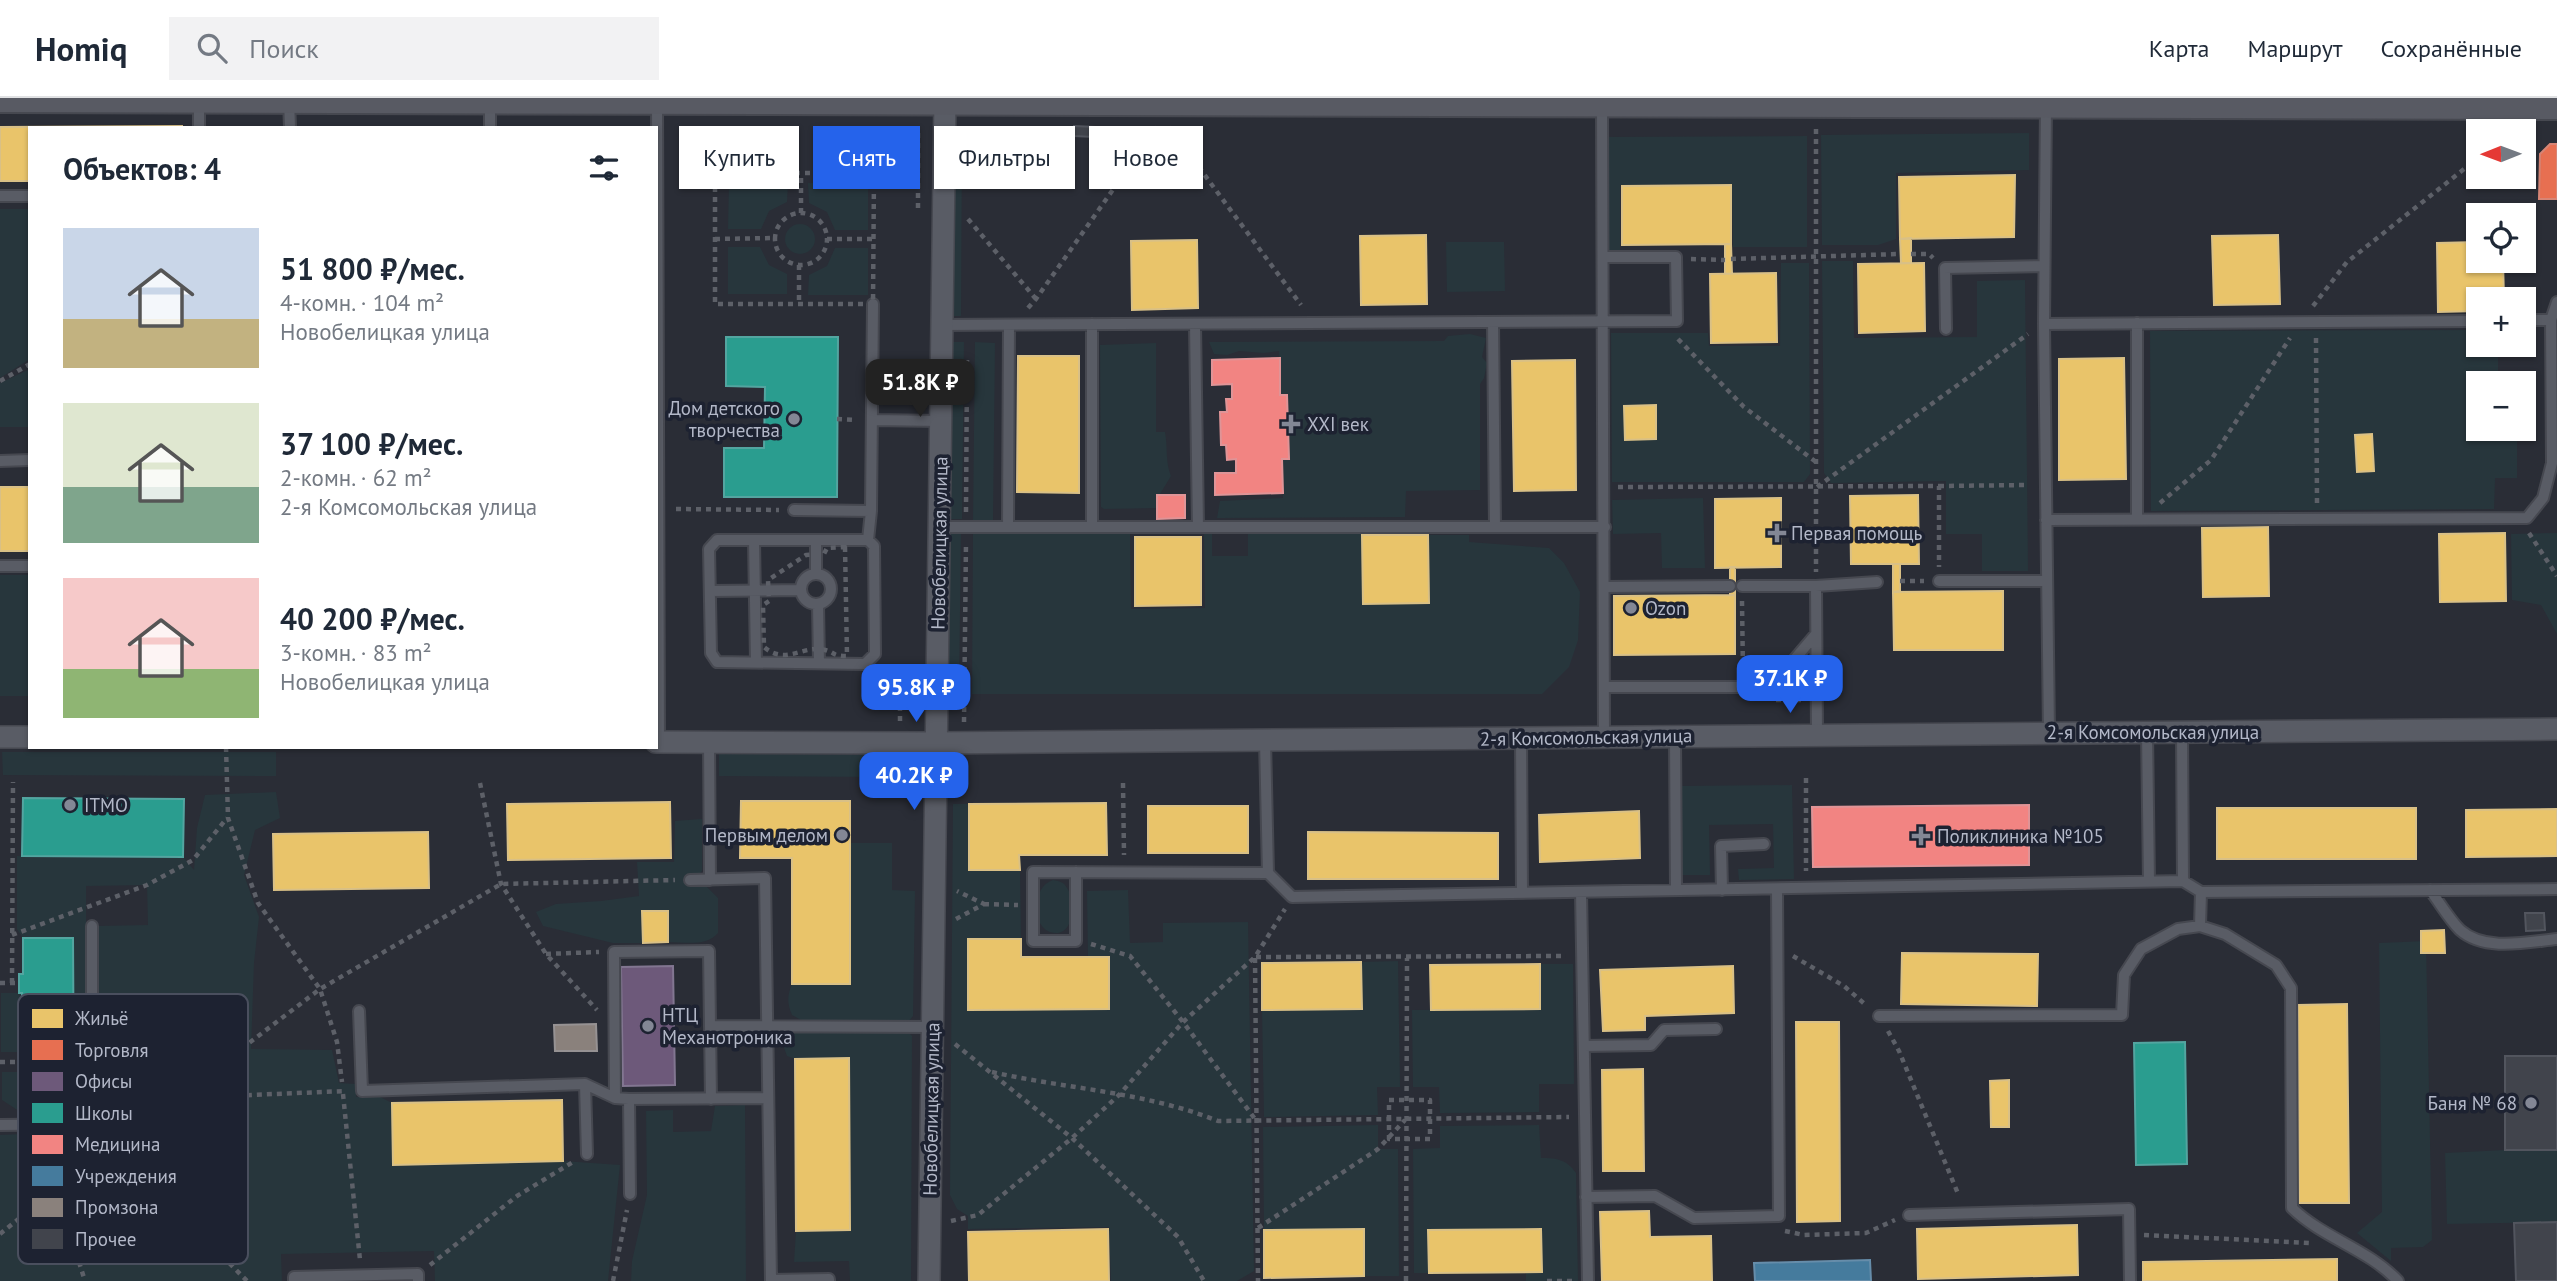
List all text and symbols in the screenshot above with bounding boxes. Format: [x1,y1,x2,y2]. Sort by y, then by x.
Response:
search box [169,17,659,80]
text: Homiq [35,27,127,70]
icon: search [193,29,231,67]
text: Поиск [249,32,319,65]
text: Карта [2149,33,2209,64]
text: Маршрут [2247,33,2342,64]
text: Сохранённые [2380,33,2522,64]
north arrow [2466,119,2536,189]
map controls [2466,119,2536,441]
chip: Купить [679,126,799,189]
chip: Снять [813,126,920,189]
chip: Фильтры [934,126,1075,189]
chip: Новое [1089,126,1203,189]
text: Объектов: 4 [63,149,221,188]
icon: filters [585,149,623,187]
button: locate [2466,203,2536,273]
text: 51 800 ₽/мес. [280,249,465,288]
icon: home [119,256,203,340]
button: + [2466,287,2536,357]
text: 4-комн. · 104 m² [280,288,444,317]
text: Новобелицкая улица [280,317,490,346]
pin: 51.8K ₽ [855,360,985,419]
text: 51.8K ₽ [881,367,959,396]
button: − [2466,371,2536,441]
place label: Дом детского творчества [669,396,780,442]
marker: Дом детского творчества [786,411,802,427]
place label: XXI век [1307,412,1369,436]
marker: XXI век [1281,414,1301,434]
text: 37 100 ₽/мес. [280,424,463,463]
icon: home [119,431,203,515]
street label: Новобелицкая улица [925,456,953,630]
text: 2-комн. · 62 m² [280,463,432,492]
text: 2-я Комсомольская улица [280,492,537,521]
place label: Первая помощь [1791,521,1923,545]
marker: Первая помощь [1769,525,1785,541]
place label: Ozon [1645,596,1686,620]
text: 40 200 ₽/мес. [280,599,465,638]
marker: Ozon [1623,600,1639,616]
icon: home [119,606,203,690]
text: 3-комн. · 83 m² [280,638,432,667]
pin: 37.1K ₽ [1725,656,1855,715]
text: 37.1K ₽ [1753,663,1827,692]
pin: 95.8K ₽ [851,664,981,724]
text: Новобелицкая улица [280,667,490,696]
text: 95.8K ₽ [877,672,955,701]
street label: 2-я Комсомольская улица [2047,720,2259,744]
street label: 2-я Комсомольская улица [1480,723,1692,751]
pin: 40.2K ₽ [849,752,979,812]
text: 40.2K ₽ [875,760,953,789]
place label: ITMO [84,793,128,817]
marker: ITMO [62,797,78,813]
place label: Первым делом [705,823,828,847]
place label: Поликлиника №105 [1937,824,2104,848]
marker: Поликлиника №105 [1911,826,1931,846]
marker: Первым делом [834,827,850,843]
legend [18,994,248,1264]
place label: НТЦ Механотроника [662,1003,793,1049]
text: Жильё [74,1006,129,1030]
marker: НТЦ Механотроника [640,1018,656,1034]
street label: Новобелицкая улица [917,1022,945,1196]
text: Торговля [75,1038,149,1062]
text: Офисы [75,1069,132,1093]
place label: Баня № 68 [2428,1091,2517,1115]
marker: Баня № 68 [2523,1095,2539,1111]
text: Школы [75,1101,133,1125]
text: Медицина [75,1132,160,1156]
text: Учреждения [75,1164,177,1188]
text: Промзона [75,1195,159,1219]
text: Прочее [75,1227,136,1251]

